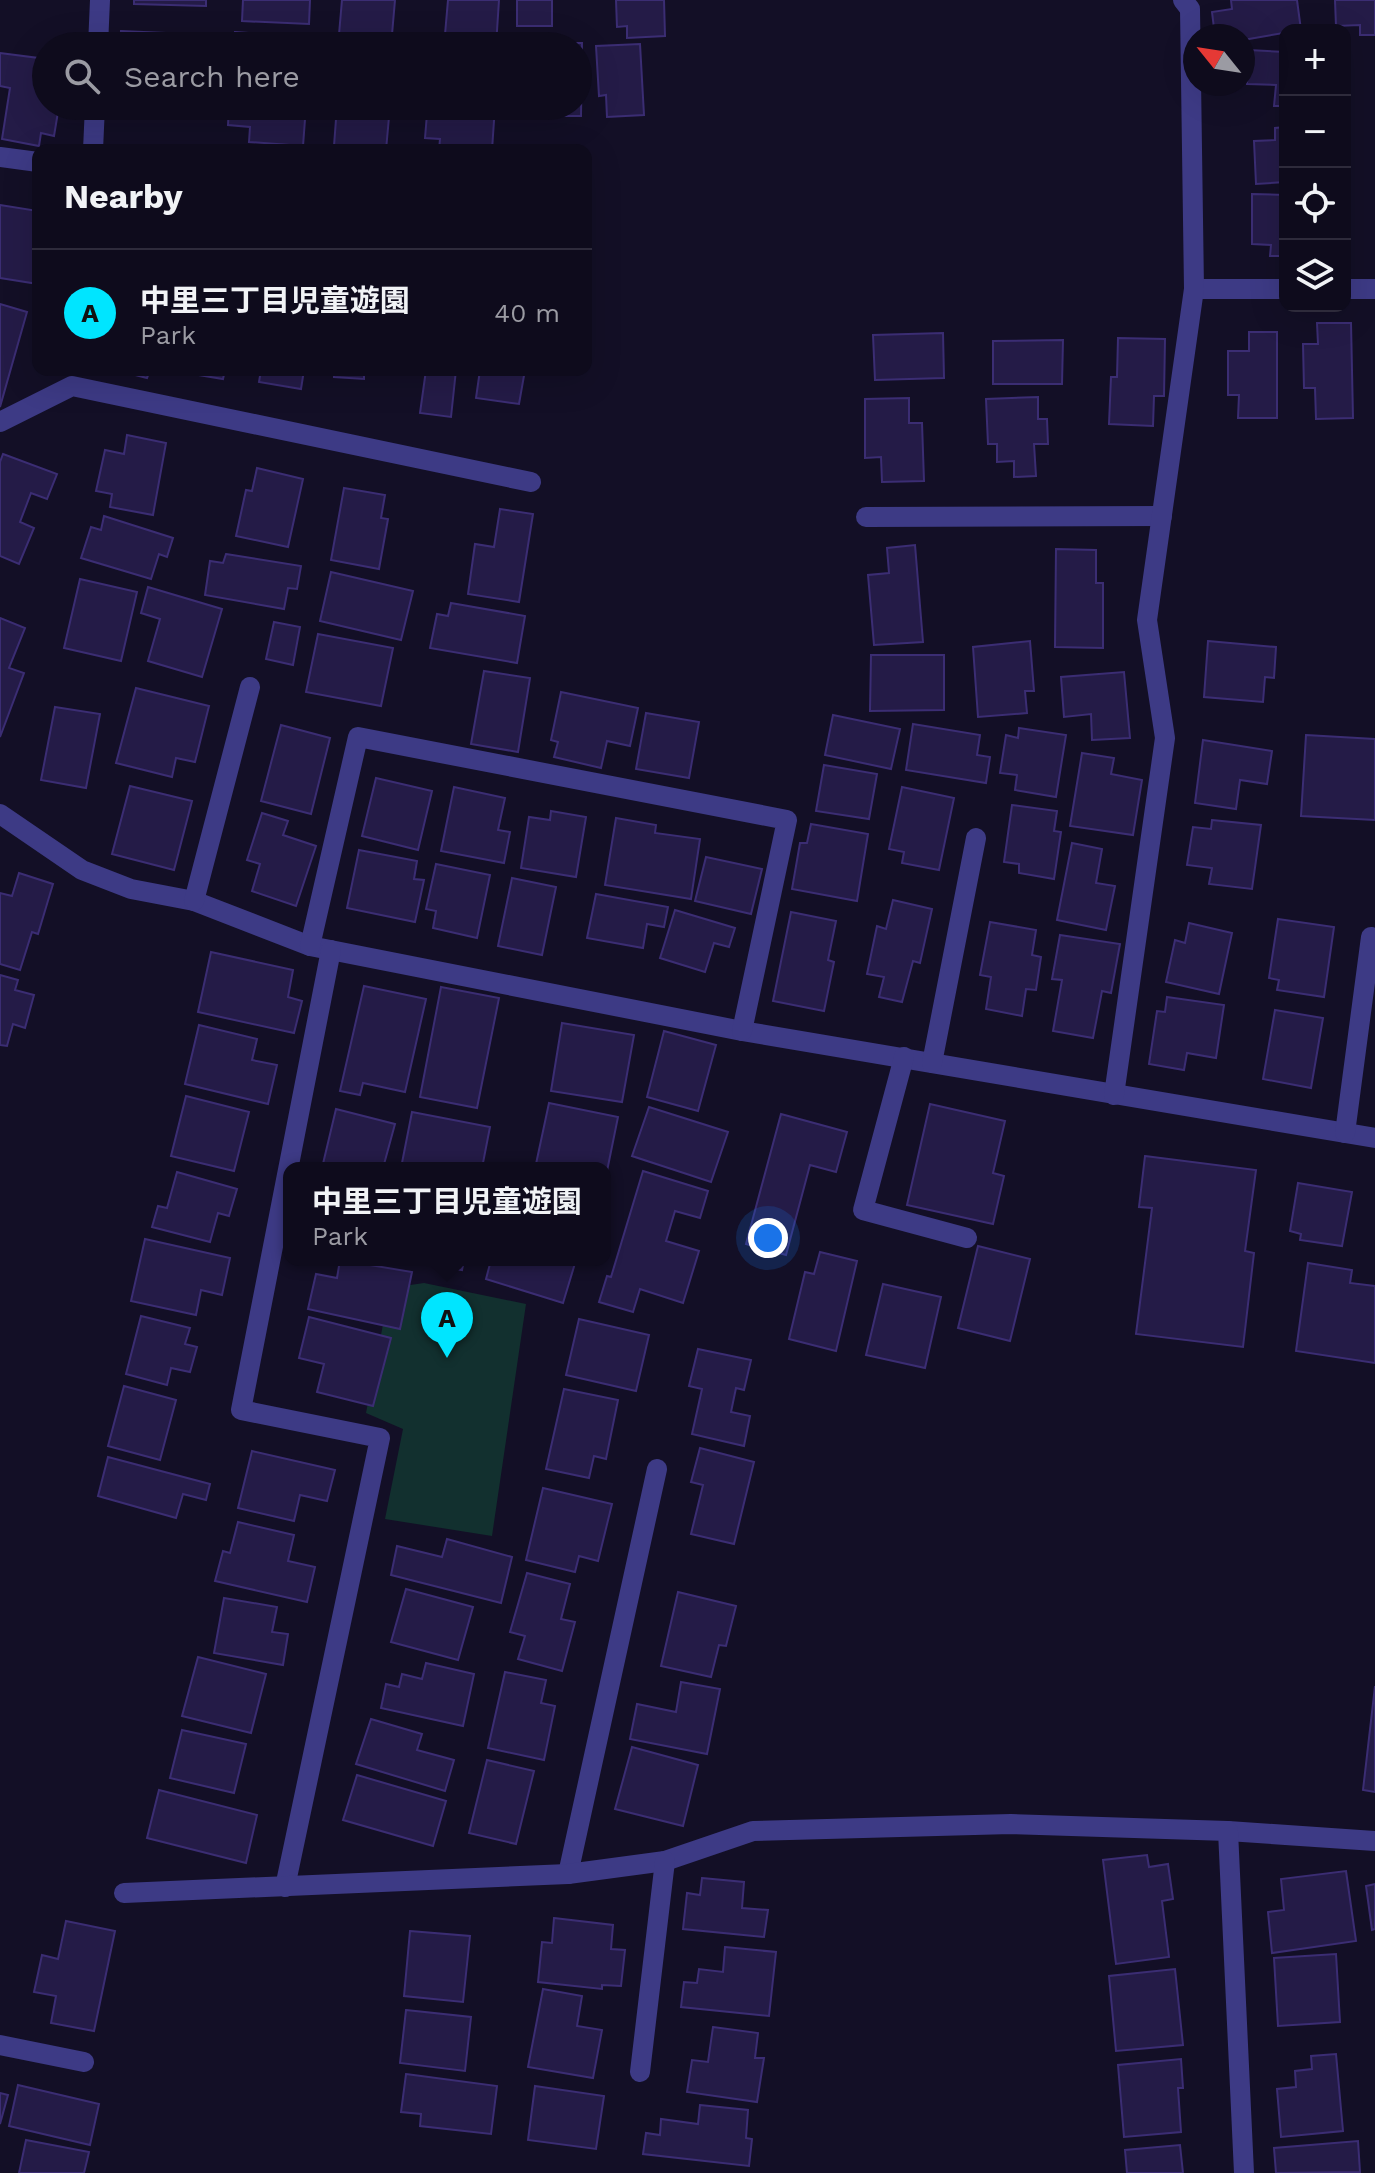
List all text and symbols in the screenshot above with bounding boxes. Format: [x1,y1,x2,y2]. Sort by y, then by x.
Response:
north arrow [1183,24,1255,96]
map controls [1279,24,1351,312]
button: + [1279,24,1351,96]
search box [32,32,592,120]
icon: search [60,54,104,98]
text: Search here [124,59,300,94]
button: − [1279,96,1351,168]
button: locate [1279,168,1351,240]
text: Nearby [64,176,183,216]
button: layers [1279,240,1351,312]
text: 中里三丁目児童遊園 [140,283,410,318]
text: A [81,298,99,328]
text: 40 m [494,298,560,328]
text: Park [140,320,196,350]
popup [283,1162,611,1266]
text: 中里三丁目児童遊園 [312,1184,582,1219]
your location [748,1218,788,1258]
text: Park [312,1221,368,1251]
pin: A [421,1292,473,1358]

